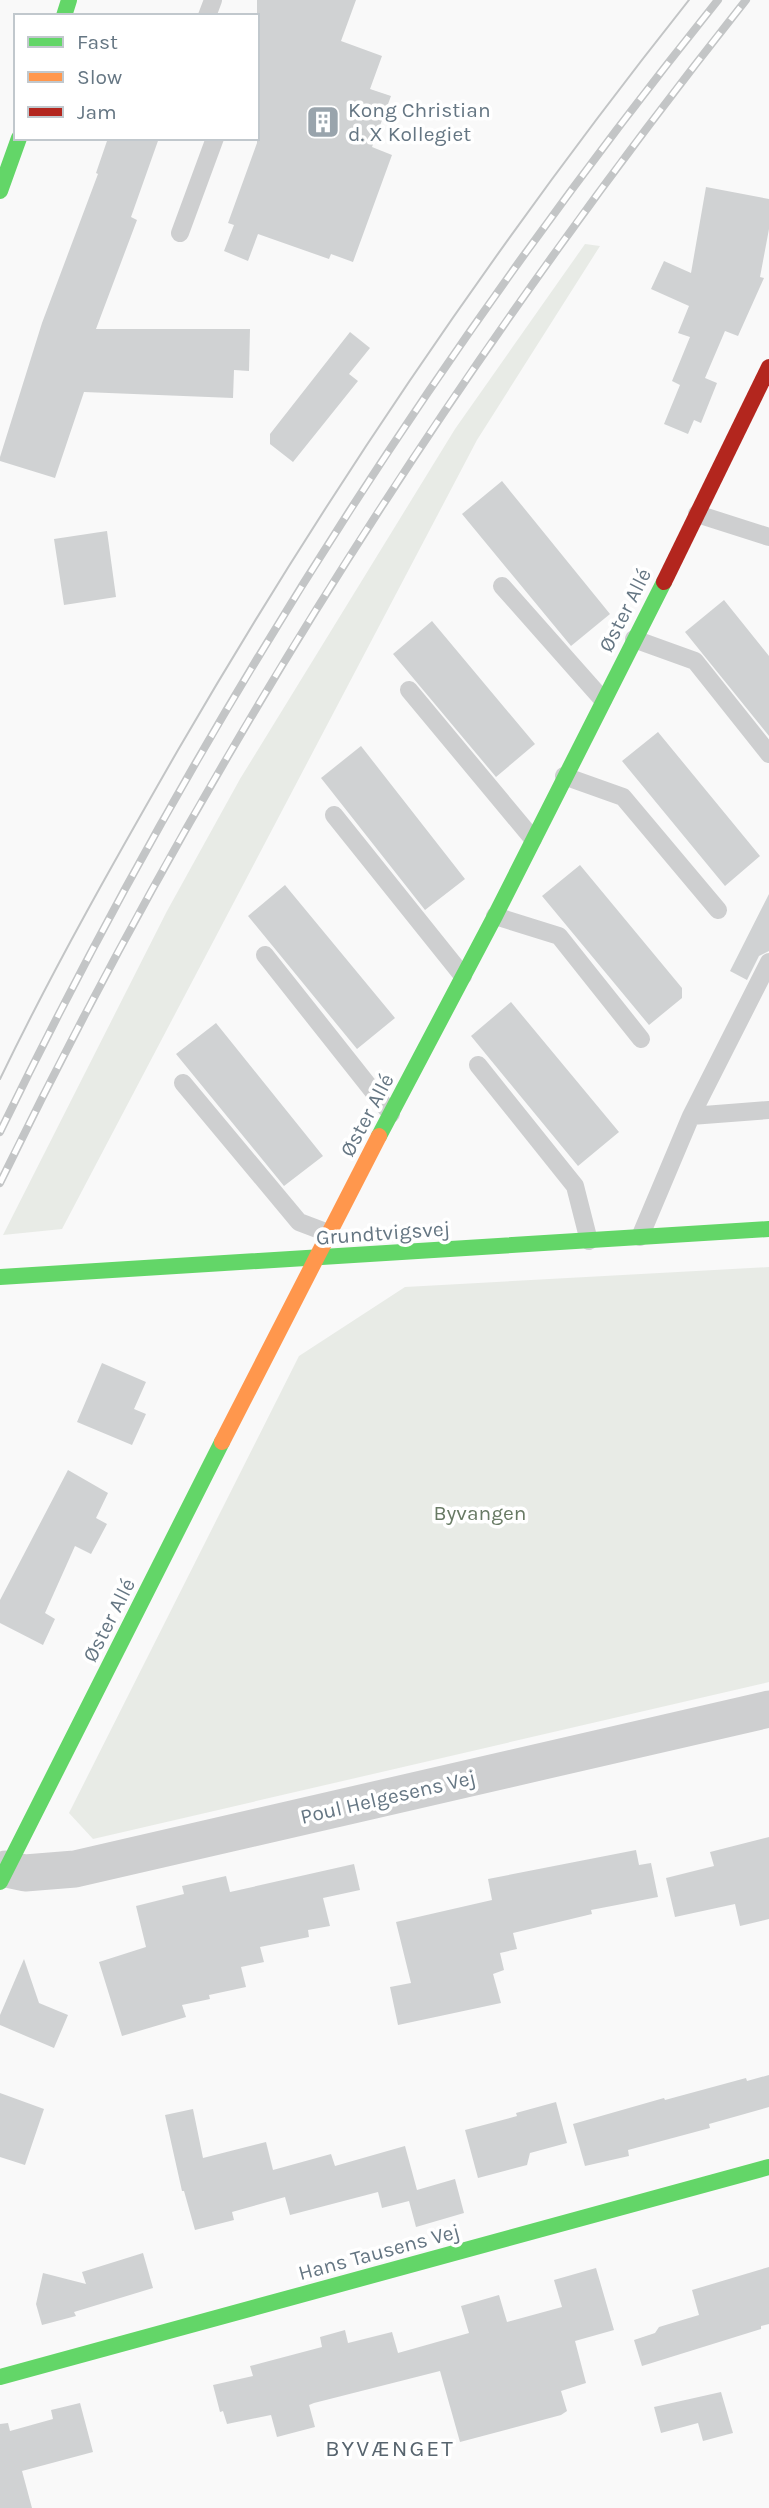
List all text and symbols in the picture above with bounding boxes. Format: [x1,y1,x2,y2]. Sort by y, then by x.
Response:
legend [14,14,259,140]
text: Fast [77,30,118,54]
text: Slow [77,65,122,89]
place label: Kong Christian d. X Kollegiet [348,98,491,146]
text: Jam [77,100,117,124]
building icon: Kong Christian d. X Kollegiet [304,103,342,141]
street label: Øster Allé [594,564,656,656]
street label: Øster Allé [335,1069,399,1161]
street label: Grundtvigsvej [315,1216,451,1250]
park label: Byvangen [434,1501,526,1525]
street label: Øster Allé [78,1574,140,1666]
street label: Poul Helgesens Vej [298,1765,478,1829]
street label: Hans Tausens Vej [296,2219,462,2285]
district label: BYVÆNGET [325,2435,455,2462]

